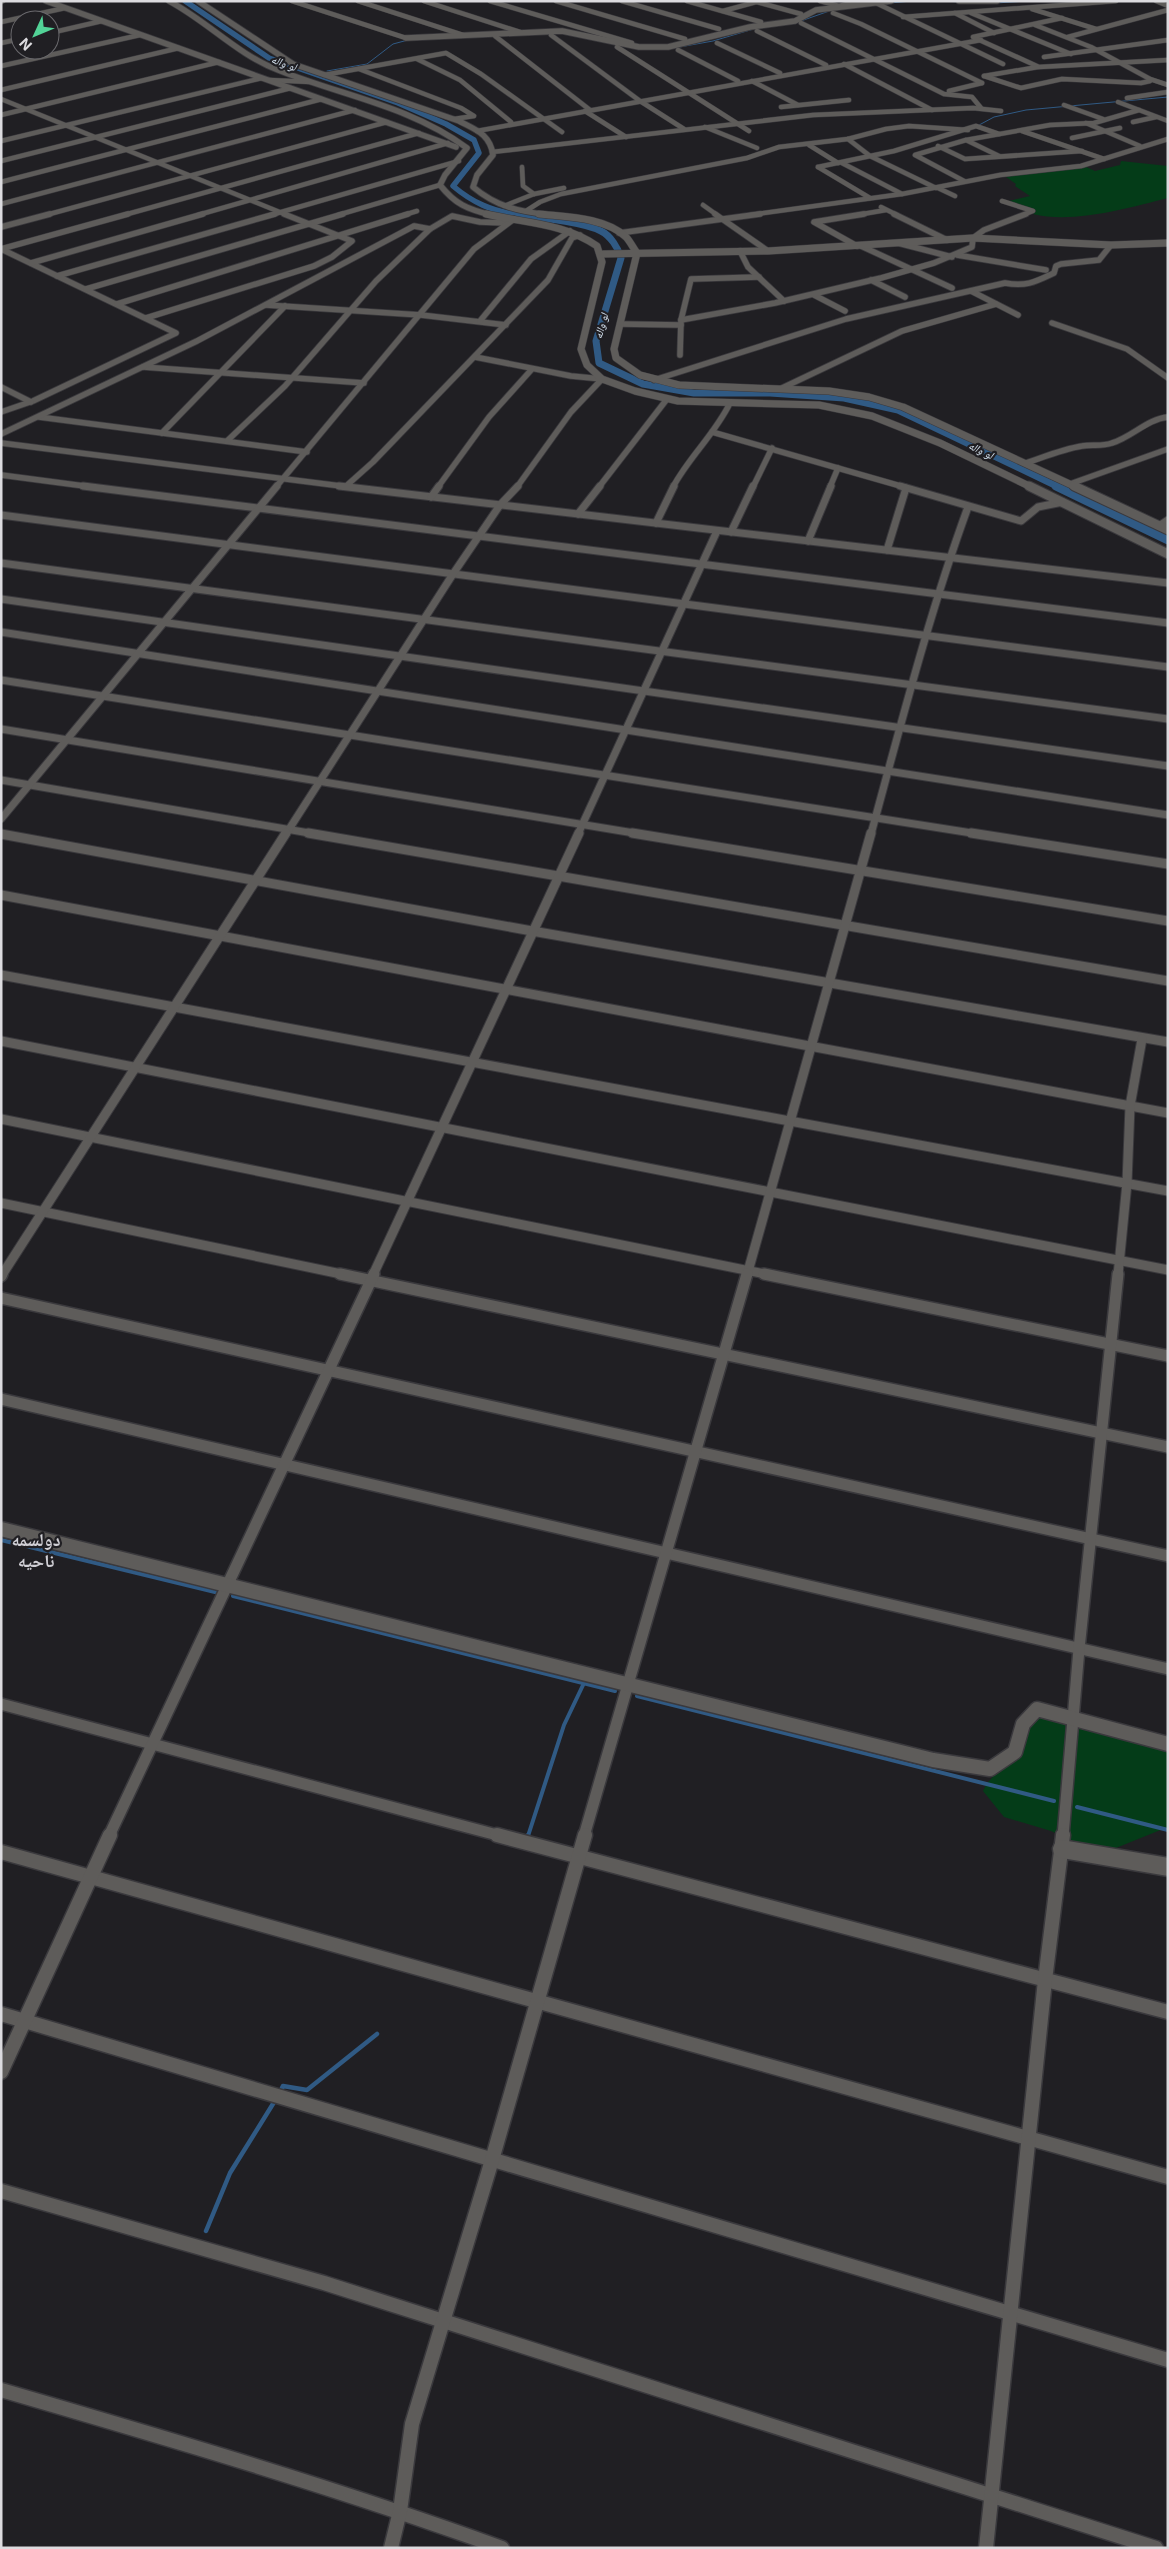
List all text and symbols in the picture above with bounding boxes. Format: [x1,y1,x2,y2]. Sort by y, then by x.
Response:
north arrow [10,10,60,60]
text: N [15,35,35,54]
water label: لو واله [270,52,300,75]
water label: لو واله [591,310,612,340]
water label: لو واله [966,438,997,463]
district label: دولسمه ناحیه [11,1529,61,1571]

